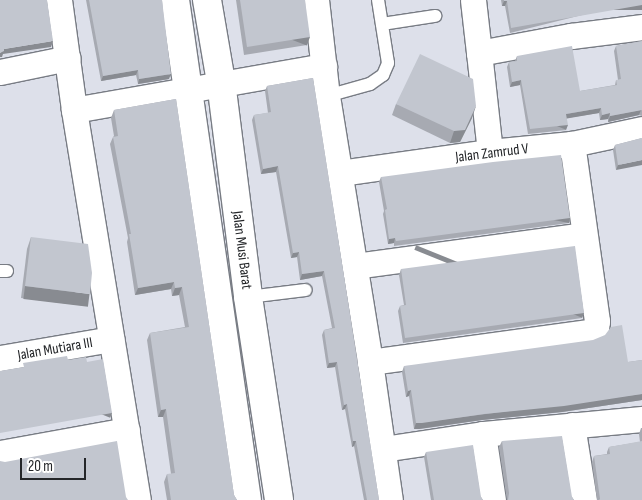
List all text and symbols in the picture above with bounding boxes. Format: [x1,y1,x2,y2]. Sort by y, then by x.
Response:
street label: Jalan Zamrud V [454,140,530,166]
street label: Jalan Musi Barat [228,210,256,290]
street label: Jalan Mutiara III [16,334,94,364]
scale bar [22,448,89,480]
text: 20 m [28,457,53,476]

